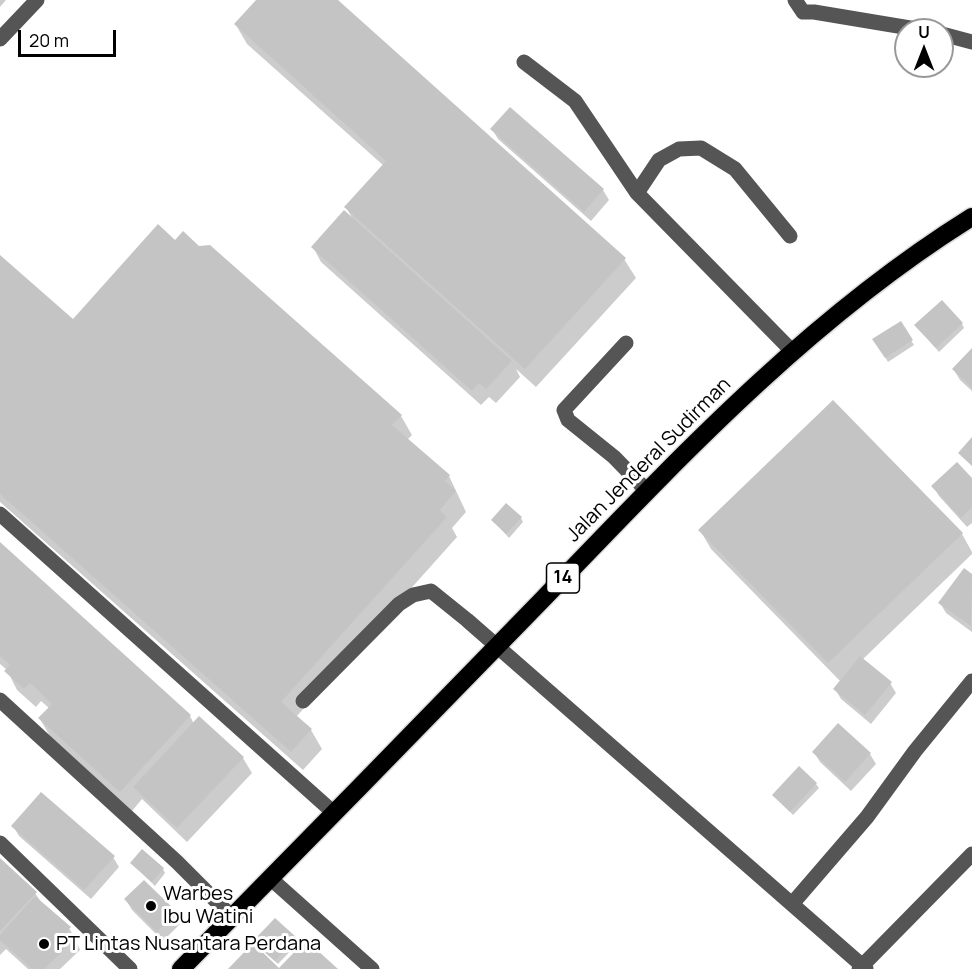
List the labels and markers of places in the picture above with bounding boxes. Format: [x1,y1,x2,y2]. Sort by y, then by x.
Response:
place label: Warbes Ibu Watini [163,882,254,929]
marker: Warbes Ibu Watini [144,899,158,913]
place label: PT Lintas Nusantara Perdana [56,932,321,956]
marker: PT Lintas Nusantara Perdana [37,937,51,951]

